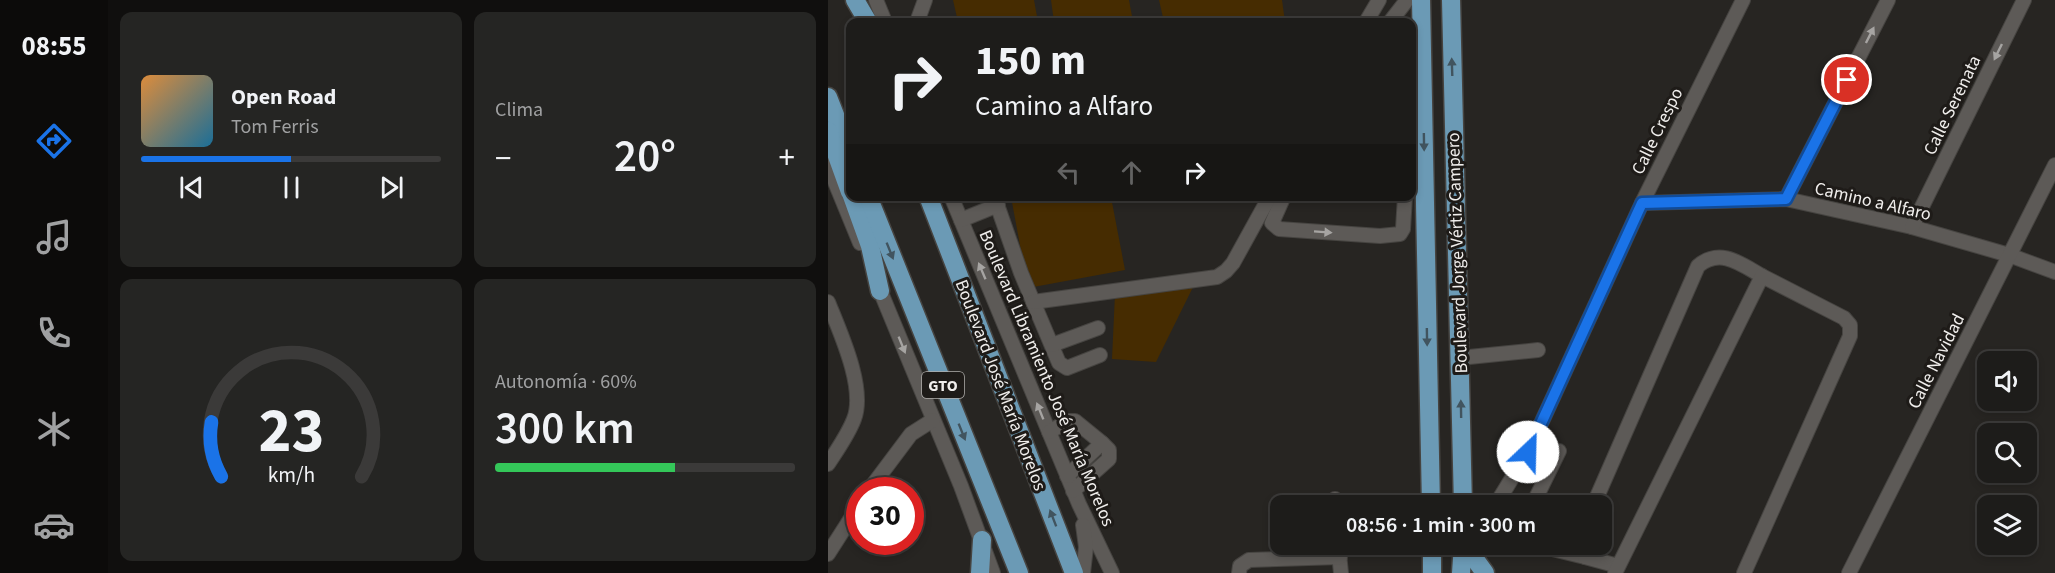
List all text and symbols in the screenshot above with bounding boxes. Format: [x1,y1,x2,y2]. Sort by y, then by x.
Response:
one-way arrow [1865,26,1875,43]
text: 08:55 [21,27,87,66]
text: 150 m [975,31,1086,91]
icon: right [876,42,954,120]
one-way arrow [1993,44,2003,61]
street label: Calle Serenata [1918,51,1987,159]
pin [1821,54,1872,105]
one-way arrow [1447,58,1456,77]
icon: arrive [1830,63,1863,96]
text: Open Road [231,81,336,113]
street label: Calle Crespo [1626,84,1689,179]
text: Camino a Alfaro [975,87,1153,126]
text: Clima [495,96,543,124]
text: Tom Ferris [231,113,319,141]
icon: directions [33,120,75,162]
text: 20° [614,125,676,189]
street label: Boulevard Jorge Vértiz Campero [1441,132,1474,374]
one-way arrow [1419,133,1429,152]
text: − [495,135,511,182]
text: + [779,135,795,182]
icon: left [1052,156,1085,189]
icon: ahead [1115,156,1148,189]
icon: right [1178,156,1211,189]
icon: previous [175,171,208,204]
icon: pause [275,171,308,204]
icon: next [375,171,408,204]
street label: Camino a Alfaro [1812,176,1934,227]
icon: music [33,216,75,258]
street label: Boulevard Libramiento José María Morelos [973,226,1120,530]
one-way arrow [1313,227,1332,237]
one-way arrow [886,242,895,260]
one-way arrow [977,262,987,280]
street label: Boulevard José María Morelos [949,276,1052,494]
street label: Calle Navidad [1902,309,1971,413]
icon: phone [33,312,75,354]
one-way arrow [1423,328,1432,347]
one-way arrow [897,337,907,355]
map controls [1977,351,2037,555]
button: sound [1977,351,2037,411]
text: Autonomía · 60% [495,368,637,396]
road number: GTO [922,372,964,398]
text: 23 [258,387,324,476]
text: 300 km [495,397,635,461]
one-way arrow [1456,399,1465,418]
one-way arrow [1035,402,1045,420]
icon: climate [33,408,75,450]
position arrow [1496,420,1560,484]
one-way arrow [958,423,967,441]
button: search [1977,423,2037,483]
text: km/h [267,460,315,491]
speed limit sign: 30 [846,477,924,555]
button: layers [1977,495,2037,555]
icon: car [33,504,75,546]
one-way arrow [1048,509,1058,527]
text: 08:56 · 1 min · 300 m [1346,509,1536,541]

